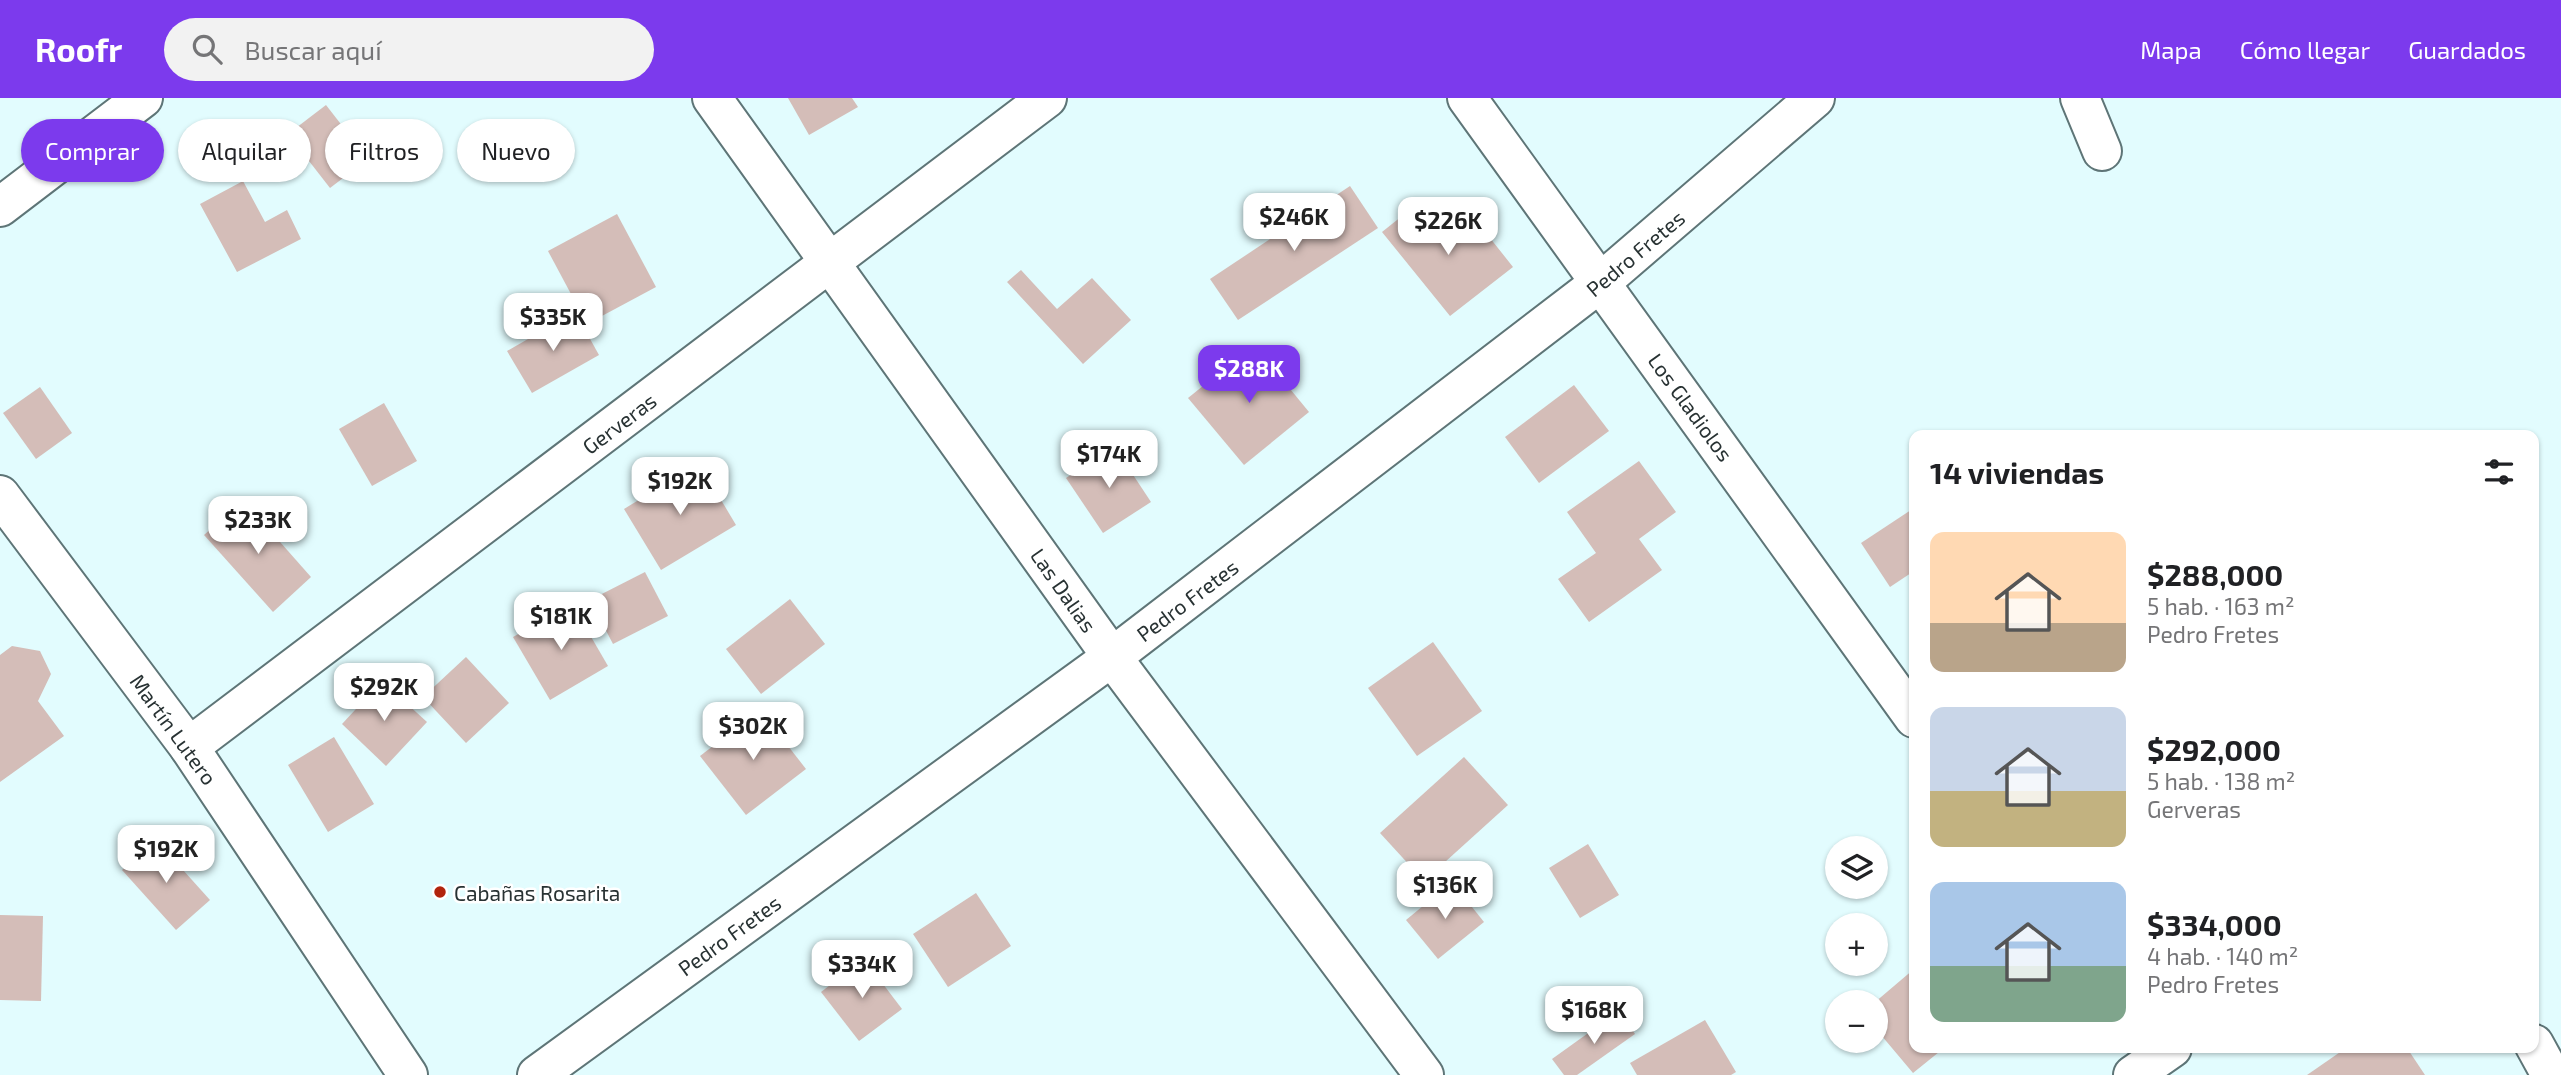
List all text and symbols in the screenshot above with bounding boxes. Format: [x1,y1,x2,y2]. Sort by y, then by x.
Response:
search box [164,18,654,81]
text: Roofr [35,29,122,69]
icon: search [188,30,226,68]
text: Buscar aquí [244,34,382,65]
text: Mapa [2140,35,2202,64]
text: Cómo llegar [2240,35,2370,64]
text: Guardados [2408,35,2526,64]
chip: Comprar [21,119,164,182]
chip: Alquilar [178,119,311,182]
chip: Filtros [325,119,443,182]
chip: Nuevo [457,119,575,182]
pin: $246K [1245,194,1343,253]
pin: $226K [1399,198,1497,257]
text: $246K [1259,202,1329,230]
street label: Pedro Fretes [1581,205,1689,301]
text: $226K [1414,206,1482,234]
pin: $335K [504,294,602,353]
text: $335K [520,302,586,330]
pin: $288K [1200,345,1298,405]
street label: Los Gladiolos [1644,348,1738,466]
text: $288K [1214,354,1284,382]
street label: Gerveras [577,387,661,459]
pin: $174K [1060,430,1158,490]
text: $174K [1077,439,1141,467]
icon: filters [2480,453,2518,491]
text: 14 viviendas [1930,454,2104,490]
pin: $192K [631,458,729,517]
text: $192K [648,466,712,494]
pin: $233K [209,496,307,556]
text: $233K [224,505,292,533]
street label: Las Dalias [1026,543,1102,637]
street label: Pedro Fretes [1131,554,1243,646]
text: $288,000 [2147,556,2283,592]
icon: home [1986,560,2070,644]
pin: $181K [512,592,610,652]
text: 5 hab. · 163 m² [2147,592,2294,620]
text: $181K [530,601,592,629]
text: Pedro Fretes [2147,620,2279,648]
pin: $292K [335,664,433,723]
street label: Martín Lutero [126,669,222,789]
text: $292K [350,672,418,700]
pin: $302K [704,702,802,762]
text: $302K [719,711,787,739]
text: $292,000 [2147,731,2281,767]
icon: home [1986,735,2070,819]
text: 5 hab. · 138 m² [2147,767,2295,795]
text: Gerveras [2147,795,2241,823]
pin: $192K [117,826,215,885]
text: $192K [134,834,198,862]
map controls [1825,836,1888,1053]
button: layers [1825,836,1888,899]
pin: $136K [1396,862,1494,921]
text: $136K [1413,870,1477,898]
place label: Cabañas Rosarita [454,880,620,905]
marker: Cabañas Rosarita [432,884,448,900]
street label: Pedro Fretes [673,889,785,981]
text: $334,000 [2147,906,2282,942]
icon: home [1986,910,2070,994]
button: + [1825,913,1888,976]
pin: $334K [813,940,911,1000]
text: 4 hab. · 140 m² [2147,942,2298,970]
text: $334K [828,949,896,977]
text: Pedro Fretes [2147,970,2279,998]
pin: $168K [1545,986,1643,1046]
button: − [1825,990,1888,1053]
text: $168K [1561,995,1627,1023]

